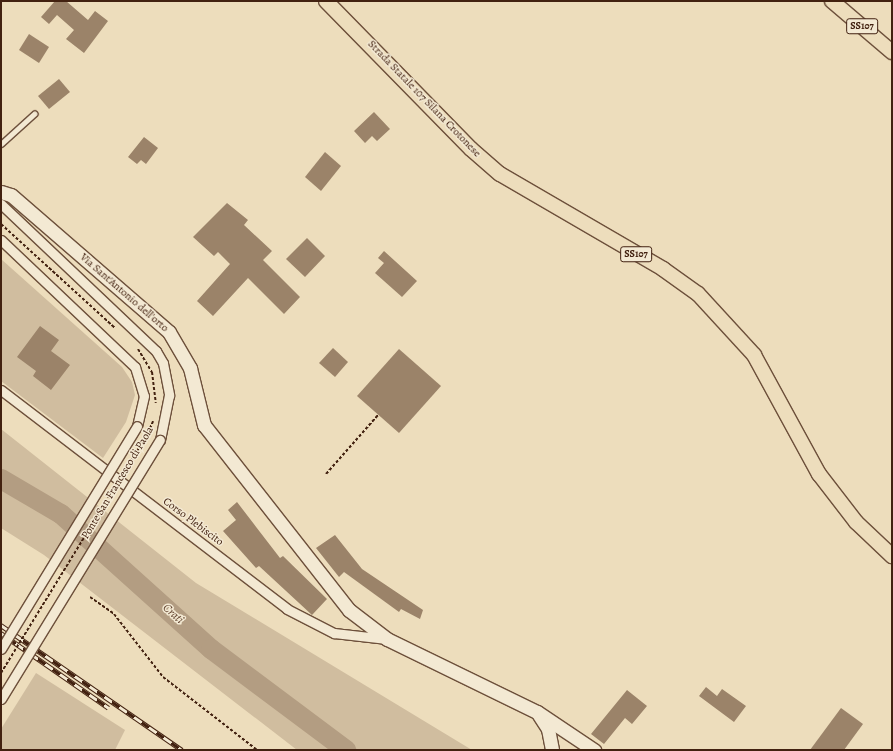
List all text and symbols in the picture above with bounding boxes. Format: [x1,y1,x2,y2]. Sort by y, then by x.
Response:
road number: SS107 [846,18,878,34]
street label: Strada Statale 107 Silana Crotonese [365,38,483,160]
road number: SS107 [620,246,652,262]
street label: Via Sant'Antonio dell'orto [77,251,171,335]
street label: Ponte San Francesco di Paola [79,424,157,542]
street label: Corso Plebiscito [160,495,226,549]
water label: Crati [160,601,186,627]

